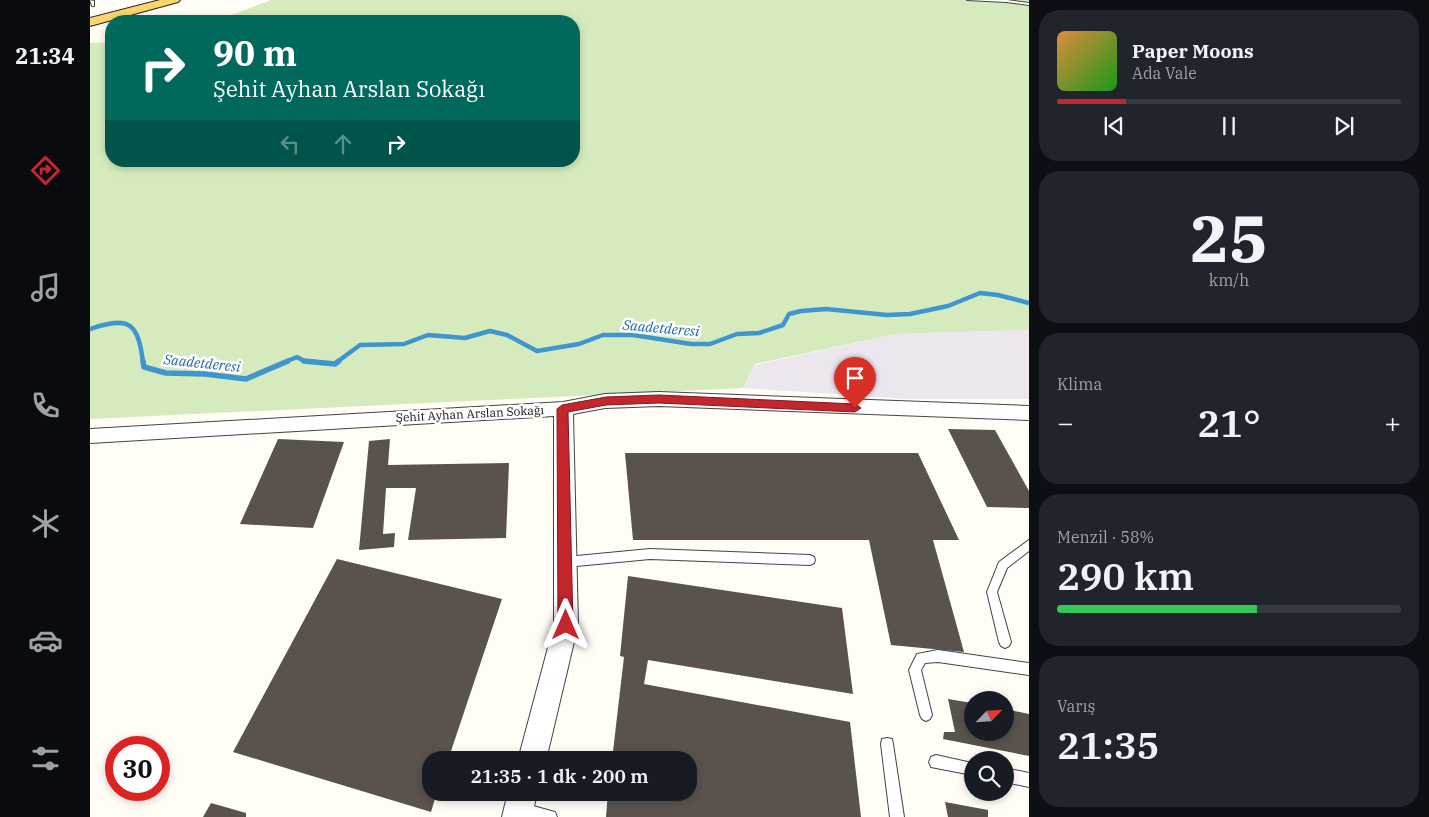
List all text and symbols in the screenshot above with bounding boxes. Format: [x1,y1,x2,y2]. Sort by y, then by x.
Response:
text: 90 m [213,30,297,76]
icon: right [130,35,195,100]
text: Paper Moons [1132,39,1254,63]
text: 21:34 [15,41,75,70]
text: Ada Vale [1132,63,1197,83]
text: Şehit Ayhan Arslan Sokağı [213,74,485,103]
icon: previous [1100,112,1128,140]
icon: pause [1215,112,1243,140]
icon: next [1330,112,1358,140]
icon: left [276,130,304,158]
icon: ahead [329,130,357,158]
icon: right [382,130,410,158]
icon: directions [28,153,63,188]
text: 25 [1190,195,1268,280]
icon: music [28,270,63,305]
text: km/h [1209,270,1249,290]
water label: Saadetderesi [621,316,701,340]
water label: Saadetderesi [162,350,242,376]
pin [834,357,876,408]
icon: arrive [841,364,869,392]
text: Klima [1057,374,1102,394]
icon: phone [28,388,63,423]
text: 21° [1197,398,1261,447]
street label: Şehit Ayhan Arslan Sokağı [395,402,545,425]
text: − [1057,404,1074,441]
text: + [1384,404,1401,441]
icon: climate [28,506,63,541]
text: Menzil · 58% [1057,527,1154,547]
text: 290 km [1057,551,1194,600]
position arrow [539,598,591,650]
icon: car [28,623,63,658]
north arrow [964,691,1014,741]
map controls [964,691,1014,801]
text: Varış [1057,696,1095,716]
text: 21:35 [1057,720,1160,769]
speed limit sign: 30 [105,736,170,801]
icon: filters [28,741,63,776]
button: search [964,751,1014,801]
text: 21:35 · 1 dk · 200 m [470,764,649,788]

